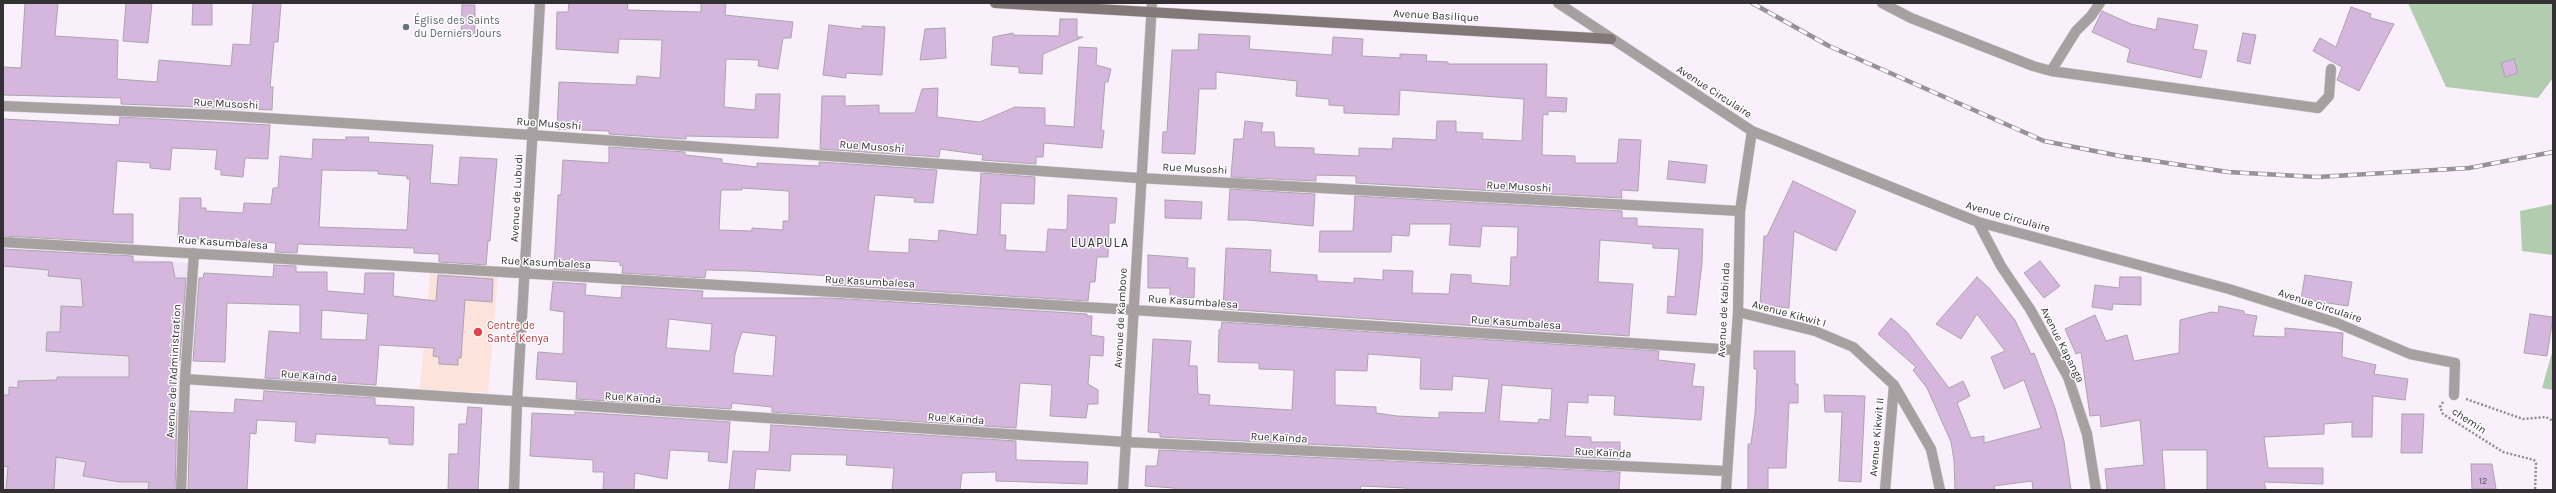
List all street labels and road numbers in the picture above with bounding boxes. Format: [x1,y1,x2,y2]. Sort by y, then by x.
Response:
street label: Avenue Basilique [1393,7,1479,25]
street label: Avenue Circulaire [1674,63,1754,121]
street label: Rue Musoshi [193,96,259,112]
street label: Rue Musoshi [516,115,582,133]
street label: Rue Musoshi [839,138,905,156]
street label: Avenue de Lubudi [508,154,526,242]
street label: Rue Musoshi [1162,161,1228,177]
street label: Rue Musoshi [1486,179,1552,195]
street label: Avenue Circulaire [1964,199,2052,235]
street label: Rue Kasumbalesa [178,233,268,253]
street label: Rue Kasumbalesa [501,254,591,272]
street label: Avenue de Kabinda [1715,262,1733,358]
street label: Avenue de Kambove [1112,268,1130,368]
street label: Rue Kasumbalesa [825,273,915,291]
street label: Avenue Circulaire [2277,286,2363,326]
street label: Rue Kasumbalesa [1148,292,1238,312]
street label: Avenue Kikwit I [1751,298,1827,330]
street label: Avenue de l'Administration [164,303,184,439]
street label: Avenue Kapanga [2037,305,2087,385]
street label: Rue Kasumbalesa [1471,313,1561,333]
street label: Rue Kaïnda [280,367,338,385]
street label: Rue Kaïnda [604,389,662,407]
street label: Avenue Kikwit II [1867,397,1887,477]
street label: chemin [2449,405,2489,437]
street label: Rue Kaïnda [927,410,985,428]
street label: Rue Kaïnda [1250,430,1308,446]
street label: Rue Kaïnda [1574,445,1632,461]

